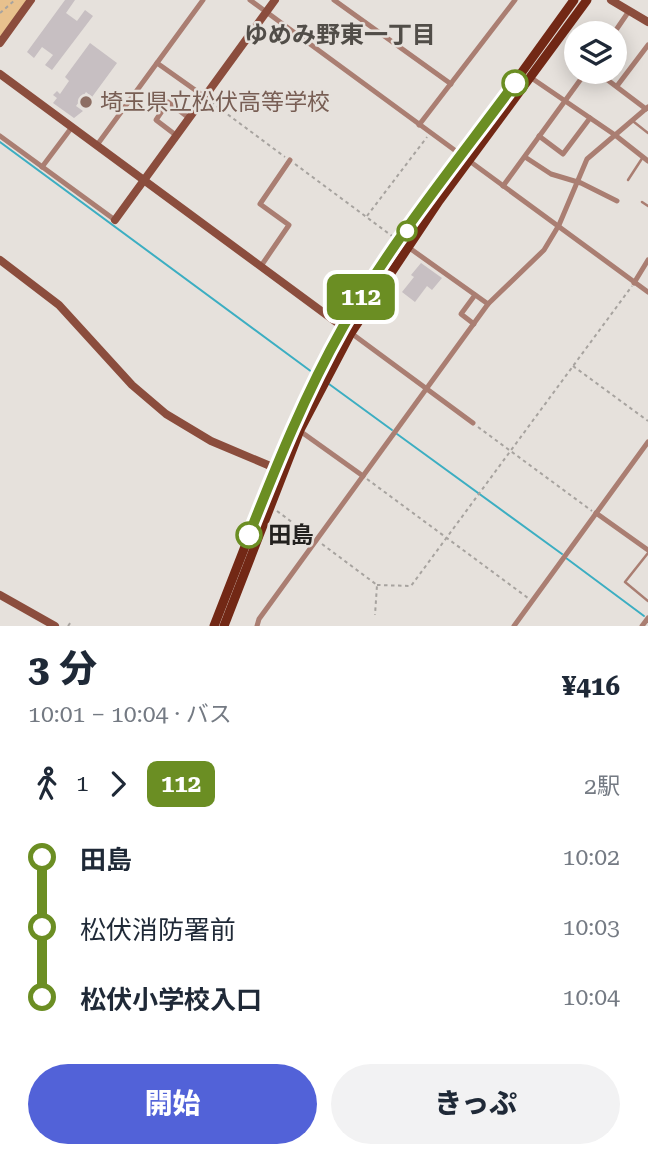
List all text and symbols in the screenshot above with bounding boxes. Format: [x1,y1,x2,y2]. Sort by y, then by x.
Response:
district label: ゆめみ野東一丁目 [244,21,436,49]
map controls [564,21,627,84]
button: layers [564,21,627,84]
unlabelled marker [502,70,528,96]
place label: 埼玉県立松伏高等学校 [100,89,330,116]
marker: 埼玉県立松伏高等学校 [78,94,94,110]
unlabelled marker [397,221,417,241]
line badge: 112 [321,274,401,320]
text: 112 [341,283,381,311]
marker: 田島 [236,522,262,548]
place label: 田島 [268,522,314,549]
text: 3 分 [28,647,97,691]
text: ¥416 [562,671,620,701]
text: 10:01 – 10:04 · バス [28,701,232,728]
icon: walk [28,765,66,803]
icon: forward [99,765,137,803]
text: 1 [76,770,89,797]
text: 112 [161,770,201,798]
text: 2駅 [584,773,620,800]
text: 10:02 [563,844,620,871]
text: 田島 [80,845,132,875]
text: 10:03 [563,914,620,941]
text: 松伏消防署前 [80,915,236,945]
text: 10:04 [563,984,620,1011]
text: 松伏小学校入口 [80,985,262,1015]
button: 開始 [28,1064,317,1144]
button: きっぷ [331,1064,620,1144]

